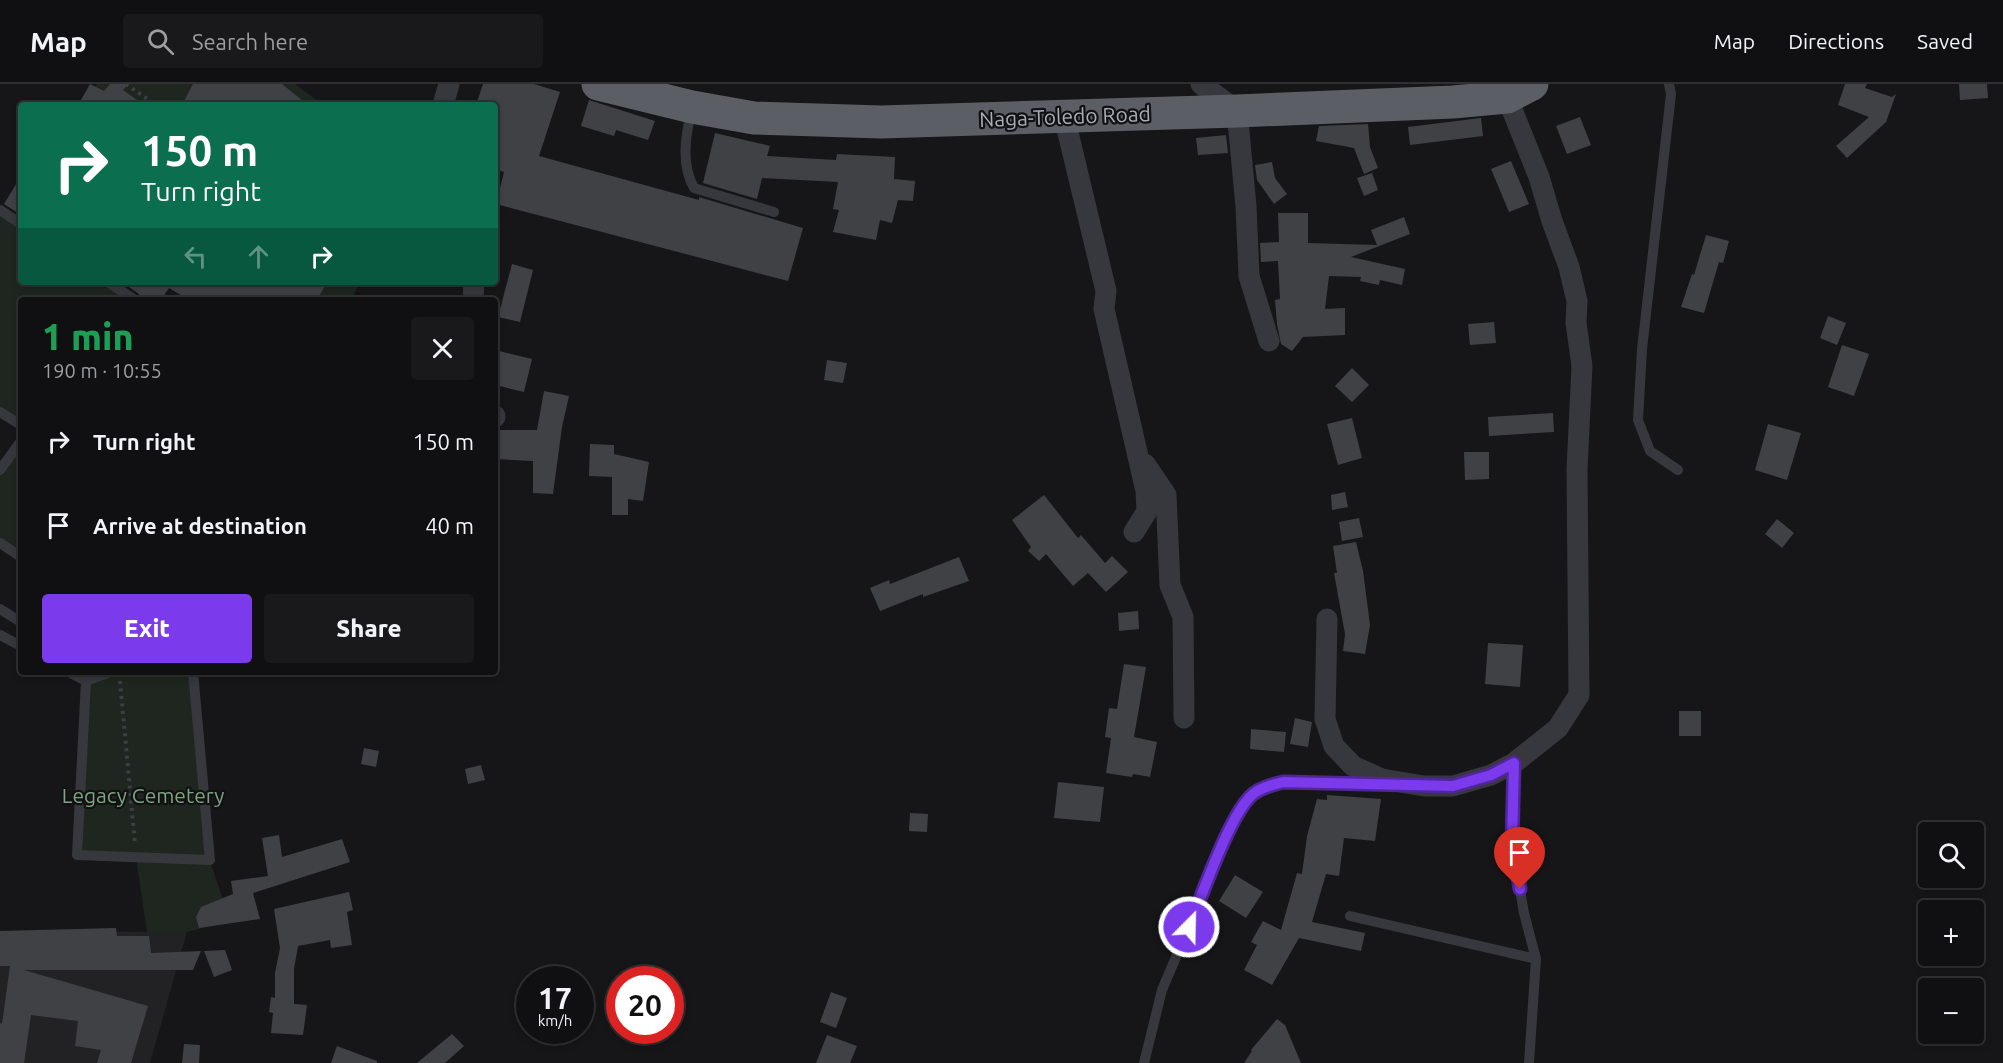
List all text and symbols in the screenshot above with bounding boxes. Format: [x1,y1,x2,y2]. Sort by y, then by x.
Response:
search box [123,14,543,68]
icon: search [144,25,177,58]
text: Map [30,26,87,57]
text: Search here [192,29,308,54]
text: Map [1714,29,1755,53]
text: Directions [1788,29,1884,53]
text: Saved [1917,29,1973,53]
street label: Naga-Toledo Road [979,101,1151,131]
icon: right [42,126,120,204]
text: 150 m [141,127,258,174]
text: Turn right [141,176,261,206]
icon: left [179,240,212,273]
icon: ahead [242,240,275,273]
icon: right [305,240,338,273]
text: 1 min [42,316,134,357]
button: close [411,317,474,380]
text: 190 m · 10:55 [42,359,162,382]
icon: right [42,425,75,458]
text: Turn right [93,429,195,454]
text: 150 m [413,429,474,454]
icon: arrive [42,509,75,542]
text: Arrive at destination [93,513,307,538]
text: 40 m [425,513,474,538]
button: Exit [42,594,252,663]
button: Share [264,594,474,663]
park label: Legacy Cemetery [62,783,224,807]
map controls [1918,822,1984,1044]
button: search [1918,822,1984,888]
pin [1494,827,1545,889]
icon: arrive [1503,836,1536,869]
position arrow [1157,895,1221,959]
button: + [1918,900,1984,966]
speed limit sign: 20 [606,966,684,1044]
button: − [1918,978,1984,1044]
text: 17 [538,981,572,1015]
text: km/h [538,1012,572,1029]

